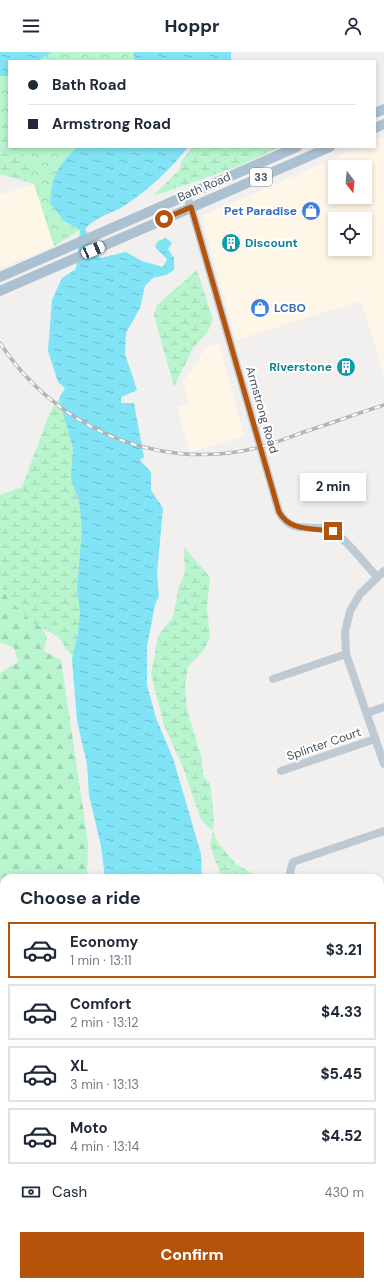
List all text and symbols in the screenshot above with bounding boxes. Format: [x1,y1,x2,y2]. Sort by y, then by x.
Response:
text: Hoppr [164,14,220,38]
icon: menu [20,15,42,37]
icon: person [342,15,364,37]
text: Bath Road [52,75,126,95]
text: Armstrong Road [52,114,171,134]
north arrow [328,160,372,204]
map controls [328,160,372,256]
road number: 33 [250,168,272,186]
street label: Bath Road [175,169,233,205]
shop icon: Pet Paradise [300,200,322,222]
place label: Pet Paradise [224,203,297,219]
route start [155,210,173,228]
button: locate [328,212,372,256]
building icon: Discount [220,232,242,254]
place label: Discount [245,235,298,251]
car [80,240,106,260]
shop icon: LCBO [249,297,271,319]
place label: LCBO [274,300,306,316]
building icon: Riverstone [335,356,357,378]
place label: Riverstone [269,359,332,375]
street label: Armstrong Road [242,365,282,455]
callout: 2 min [300,473,366,501]
text: 2 min [316,478,350,495]
route end [324,522,342,540]
street label: Splinter Court [285,724,364,764]
text: Choose a ride [20,886,141,910]
icon: car [22,932,58,968]
text: Economy [70,932,138,952]
text: $3.21 [326,940,362,960]
text: 1 min · 13:11 [70,952,132,969]
icon: car [22,994,58,1030]
text: Comfort [70,994,131,1014]
text: $4.33 [321,1002,362,1022]
text: 2 min · 13:12 [70,1014,139,1031]
icon: car [22,1056,58,1092]
text: XL [70,1056,88,1076]
text: $5.45 [321,1064,362,1084]
text: 3 min · 13:13 [70,1076,139,1093]
icon: car [22,1118,58,1154]
text: Moto [70,1118,108,1138]
text: $4.52 [321,1126,362,1146]
text: 4 min · 13:14 [70,1138,139,1155]
icon: cash [20,1181,42,1203]
text: Cash [52,1182,87,1202]
text: 430 m [324,1184,364,1201]
button: Confirm [20,1232,364,1278]

